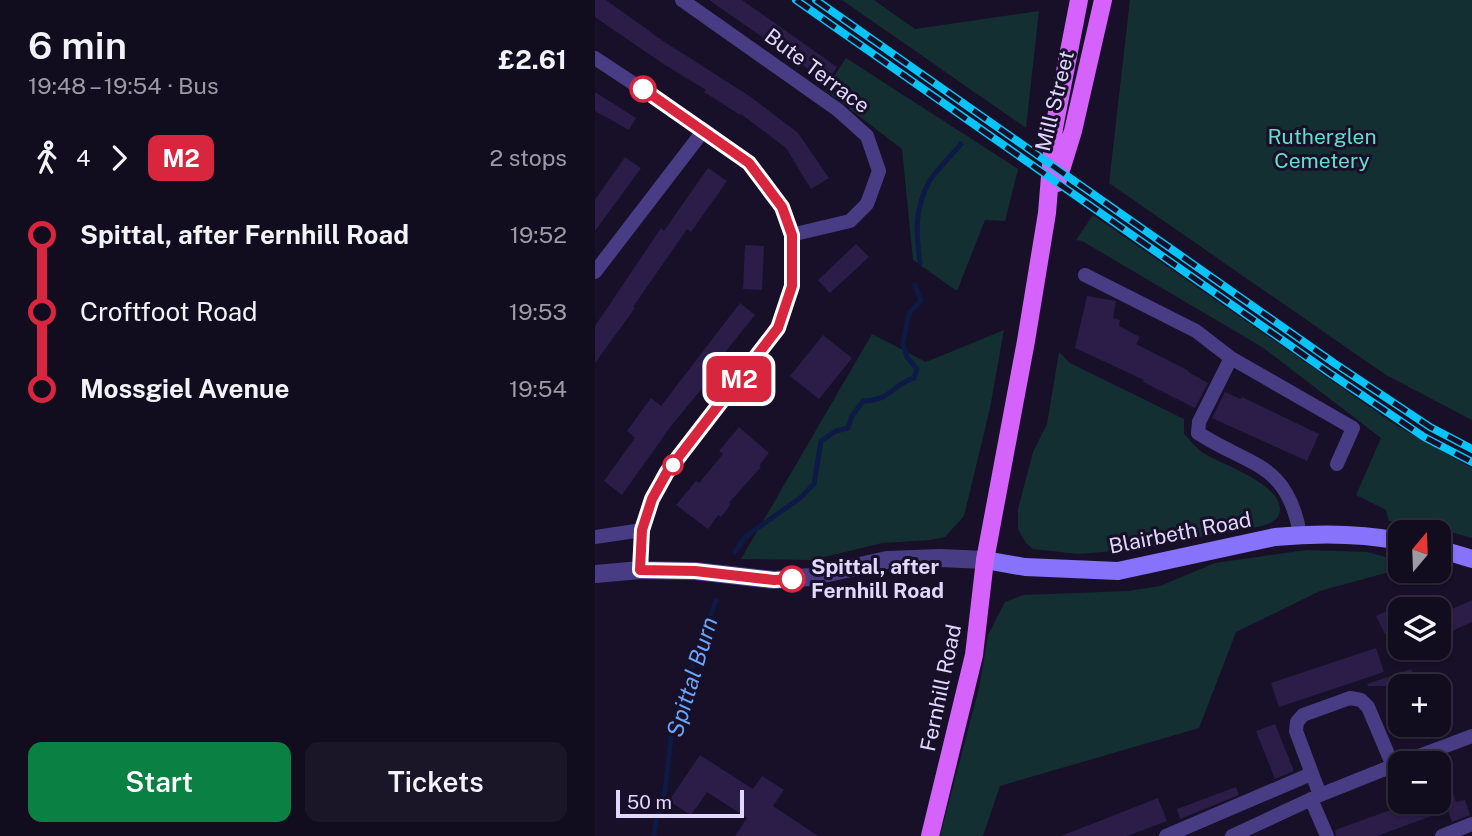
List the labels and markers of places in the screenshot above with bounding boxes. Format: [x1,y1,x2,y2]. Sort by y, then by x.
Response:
unlabelled marker [630,76,656,102]
unlabelled marker [663,455,683,475]
place label: Spittal, after Fernhill Road [811,554,944,603]
marker: Spittal, after Fernhill Road [779,566,805,592]

